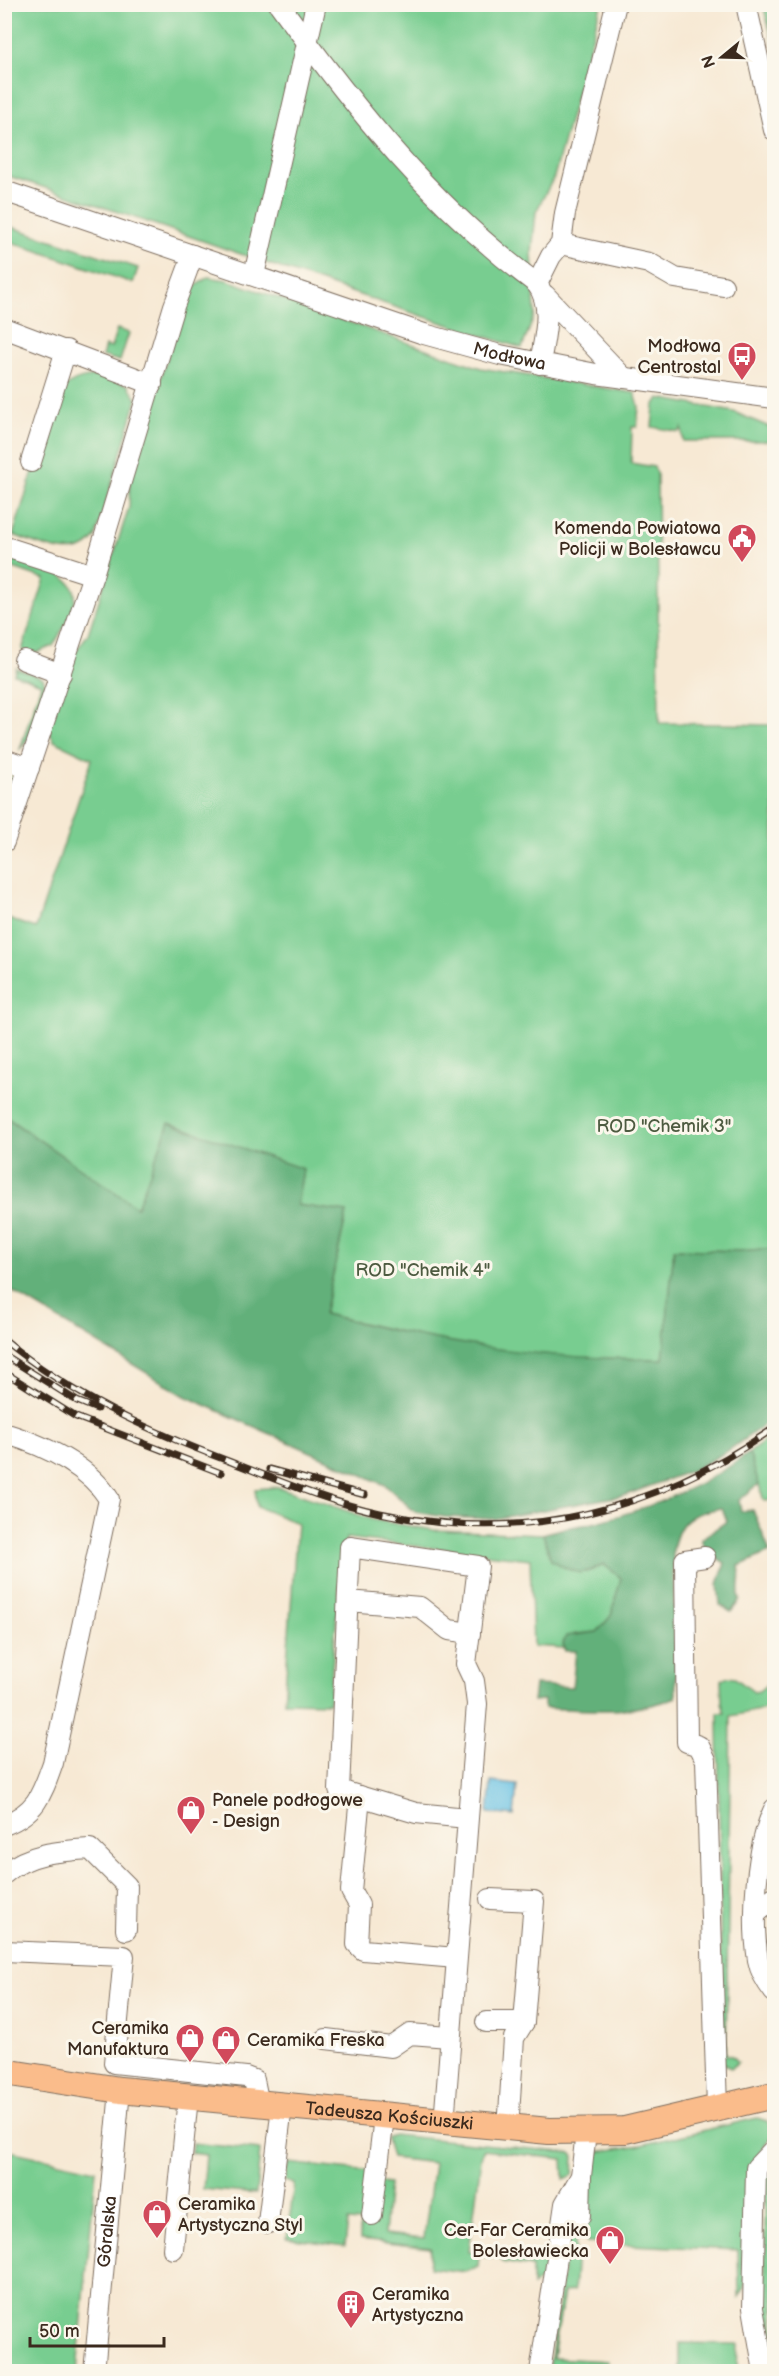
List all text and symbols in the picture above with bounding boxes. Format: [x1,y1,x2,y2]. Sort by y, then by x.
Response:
north arrow [692,27,752,87]
text: N [698,53,720,70]
place label: Modłowa Centrostal [637,336,721,378]
street label: Modłowa [471,338,547,375]
bus stop icon: Modłowa Centrostal [726,340,758,382]
place label: Komenda Powiatowa Policji w Bolesławcu [554,518,721,560]
public building icon: Komenda Powiatowa Policji w Bolesławcu [726,522,758,564]
park label: ROD "Chemik 3" [596,1116,732,1137]
park label: ROD "Chemik 4" [355,1260,491,1281]
place label: Panele podłogowe - Design [212,1790,363,1832]
shop icon: Panele podłogowe - Design [175,1794,207,1836]
place label: Ceramika Manufaktura [67,2018,169,2060]
shop icon: Ceramika Manufaktura [174,2022,206,2064]
shop icon: Ceramika Freska [210,2024,242,2066]
place label: Ceramika Freska [247,2030,385,2051]
street label: Tadeusza Kościuszki [304,2098,474,2135]
place label: Ceramika Artystyczna Styl [178,2194,303,2236]
street label: Góralska [94,2195,121,2268]
shop icon: Ceramika Artystyczna Styl [141,2198,173,2240]
place label: Cer-Far Ceramika Bolesławiecka [444,2220,589,2262]
shop icon: Cer-Far Ceramika Bolesławiecka [594,2224,626,2266]
place label: Ceramika Artystyczna [372,2284,464,2326]
building icon: Ceramika Artystyczna [335,2288,367,2330]
scale bar [30,2310,164,2348]
text: 50 m [39,2321,80,2342]

